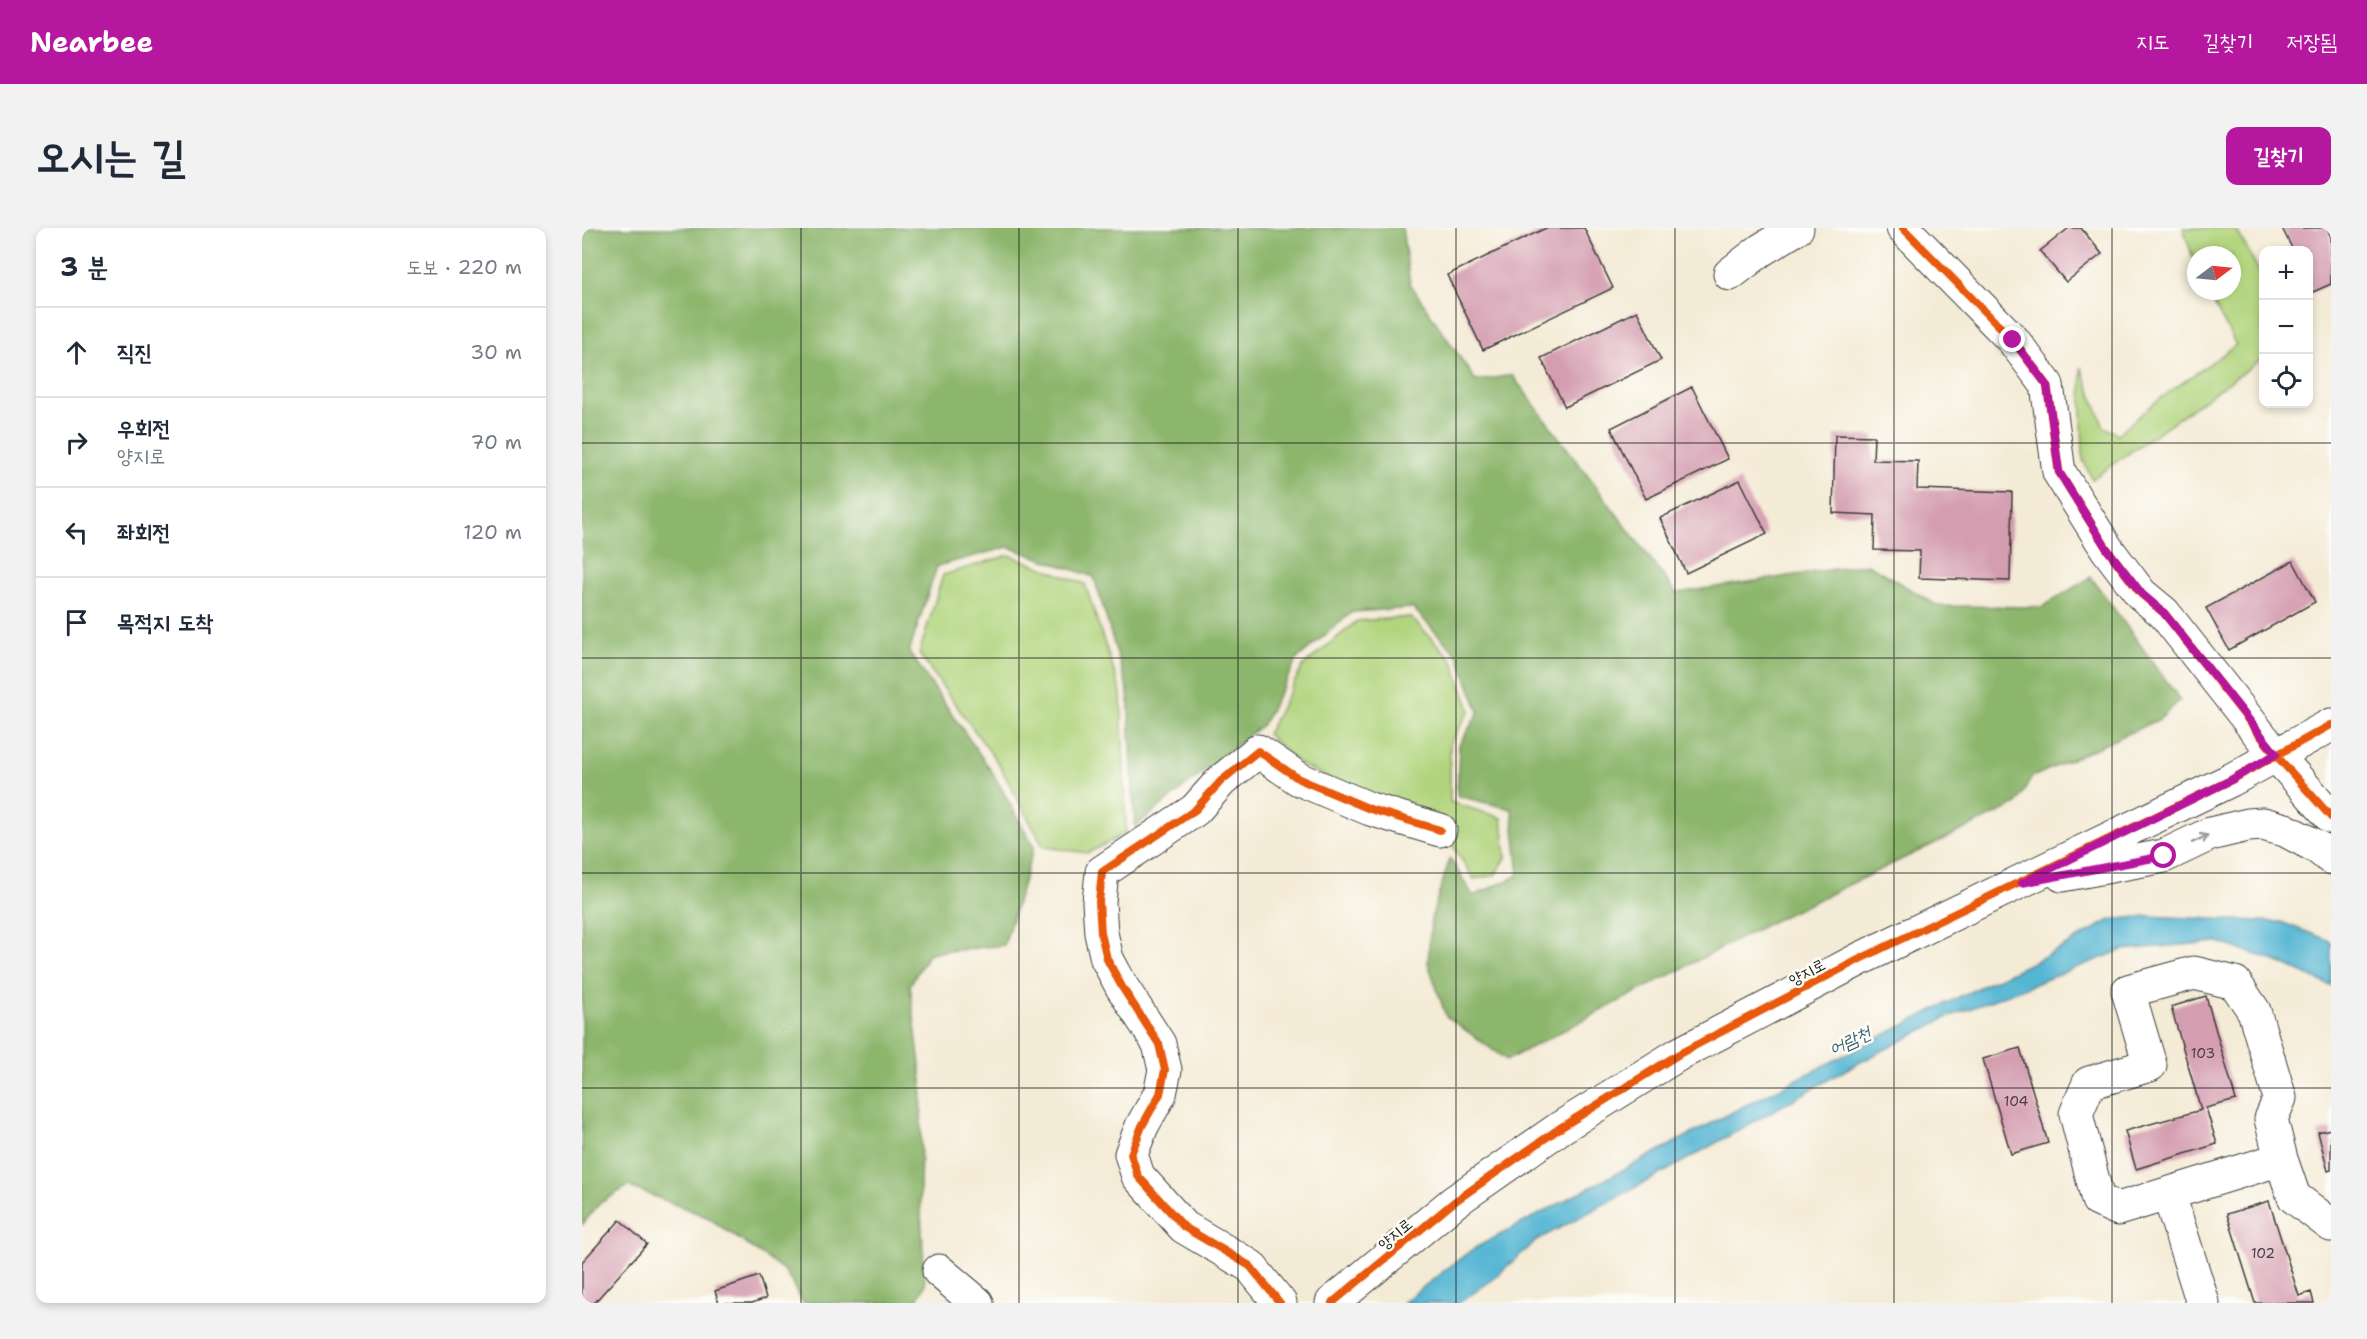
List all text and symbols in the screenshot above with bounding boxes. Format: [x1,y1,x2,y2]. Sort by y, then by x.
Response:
text: Nearbee [30,23,153,61]
text: 지도 [2136,28,2170,56]
text: 길찾기 [2203,28,2253,56]
text: 저장됨 [2286,28,2337,56]
button: 길찾기 [2226,127,2331,185]
text: 오시는 길 [36,128,186,184]
north arrow [2187,246,2241,300]
map controls [2259,246,2313,408]
button: + [2259,246,2313,300]
text: 3 분 [60,249,108,284]
text: 도보 · 220 m [406,254,522,280]
button: − [2259,300,2313,354]
route end [1999,326,2025,352]
icon: ahead [60,336,93,369]
text: 직진 [117,338,152,367]
text: 30 m [470,339,522,365]
button: locate [2259,354,2313,408]
text: 우회전 [117,414,170,443]
icon: right [60,426,93,459]
text: 70 m [470,429,522,455]
text: 양지로 [117,443,165,469]
icon: left [60,516,93,549]
text: 좌회전 [117,518,170,547]
text: 120 m [463,519,522,545]
icon: arrive [60,606,93,639]
text: 목적지 도착 [117,608,213,637]
one-way arrow [2190,832,2208,844]
route start [2150,842,2176,868]
street label: 양지로 [1785,954,1829,990]
water label: 어람천 [1825,1020,1876,1061]
house number: 103 [2191,1044,2215,1062]
house number: 104 [2004,1092,2029,1110]
street label: 양지로 [1373,1214,1417,1254]
house number: 102 [2251,1244,2275,1262]

